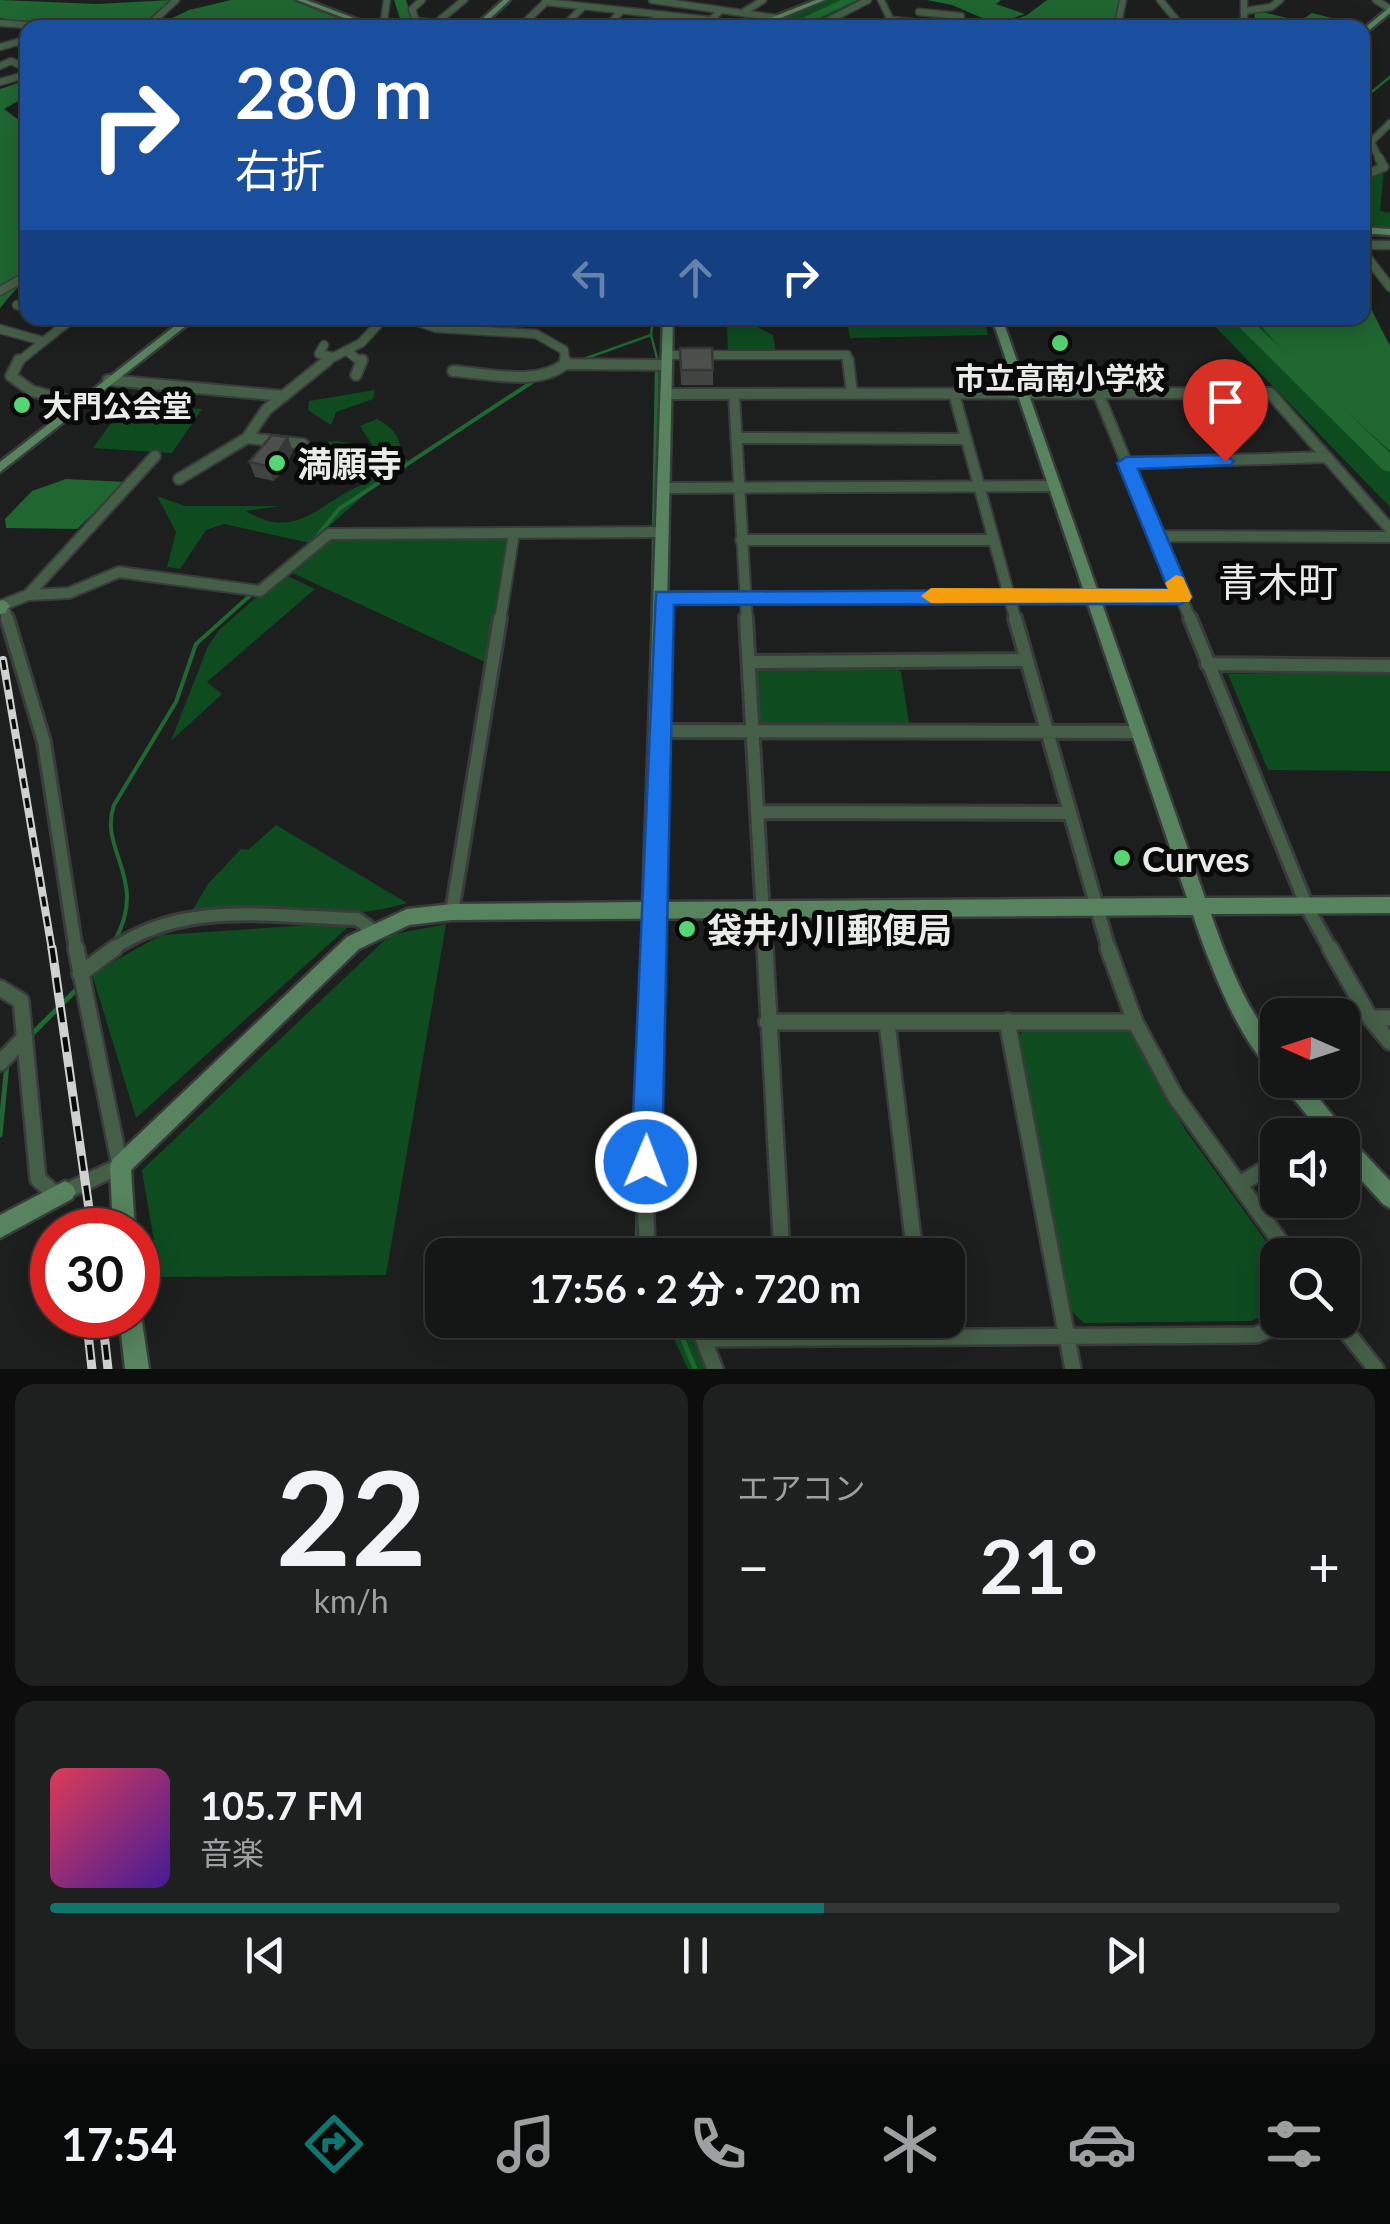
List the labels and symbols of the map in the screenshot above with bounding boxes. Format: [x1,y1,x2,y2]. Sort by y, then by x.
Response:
marker: 市立高南小学校 [1049,332,1071,354]
place label: 市立高南小学校 [955,359,1165,395]
pin [1183,359,1268,462]
place label: 大門公会堂 [42,387,192,423]
marker: 大門公会堂 [11,394,33,416]
place label: 満願寺 [297,442,402,484]
marker: 満願寺 [266,452,288,474]
district label: 青木町 [1218,558,1338,606]
place label: Curves [1142,837,1250,879]
marker: Curves [1111,847,1133,869]
place label: 袋井小川郵便局 [707,908,952,950]
marker: 袋井小川郵便局 [676,918,698,940]
north arrow [1260,998,1360,1098]
position arrow [594,1110,698,1214]
speed limit sign: 30 [30,1208,160,1338]

